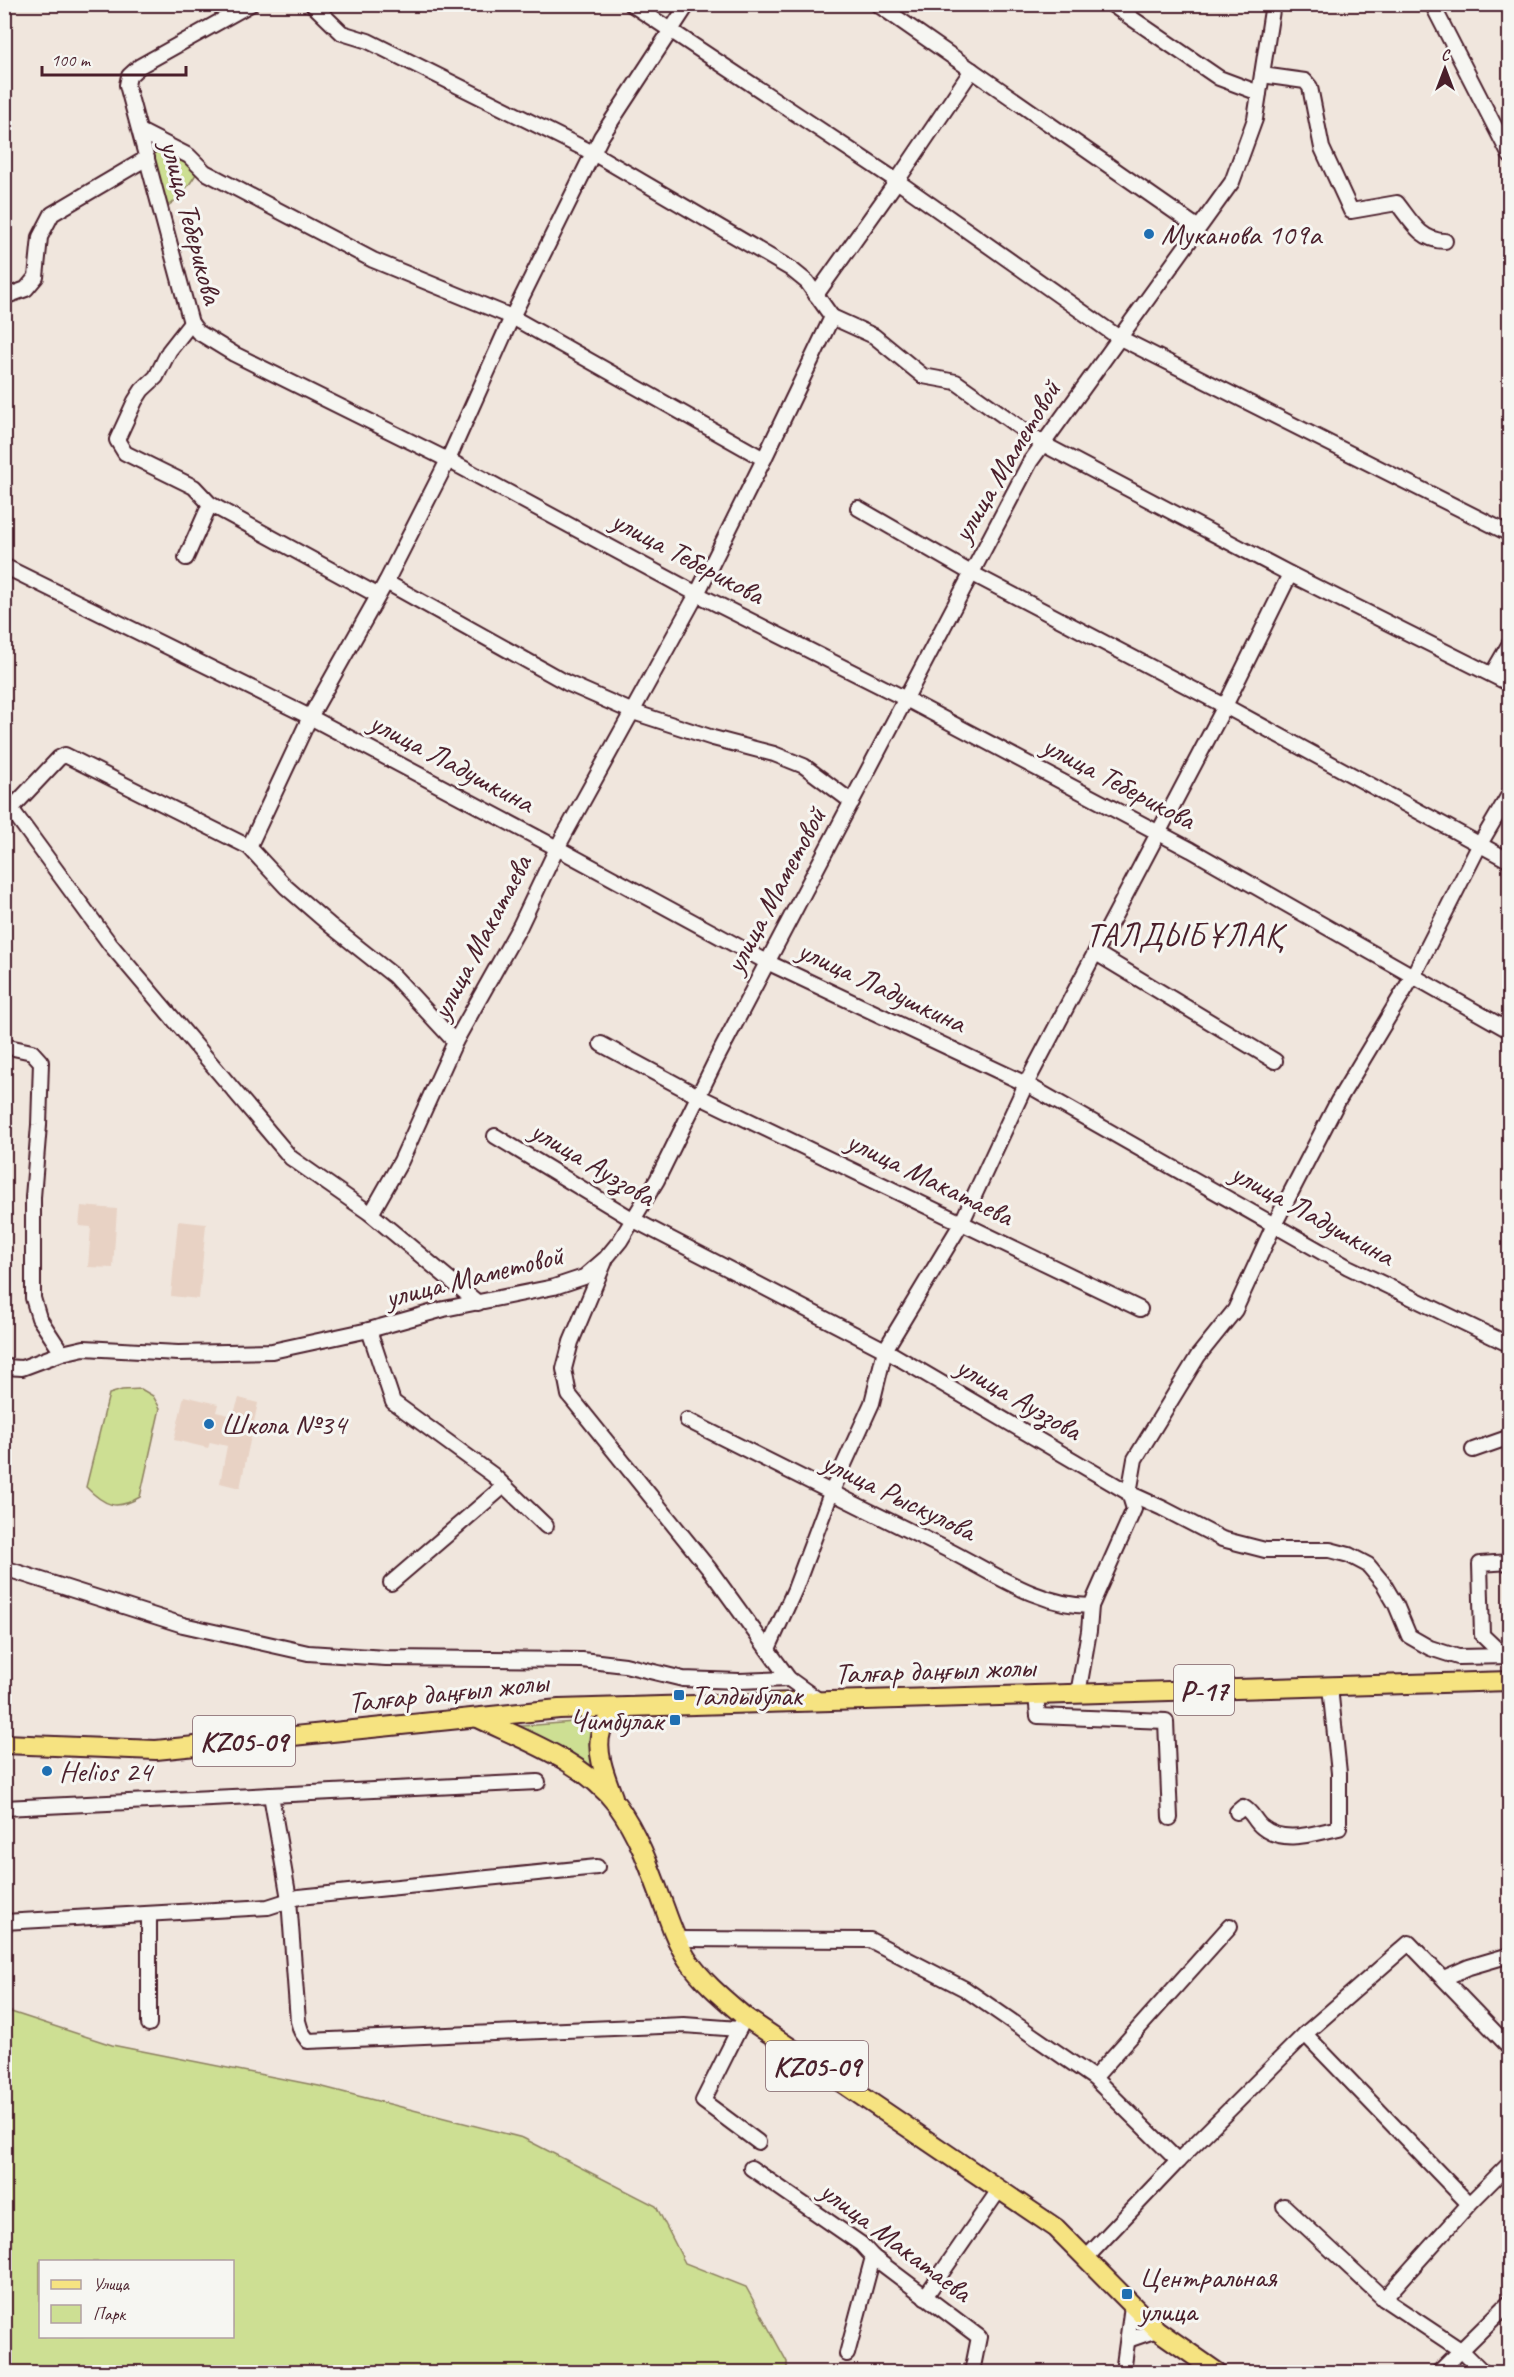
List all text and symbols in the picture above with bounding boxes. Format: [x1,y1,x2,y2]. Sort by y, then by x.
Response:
scale bar [42,39,186,77]
north arrow [1415,39,1475,99]
text: С [1441,45,1451,65]
text: 100 m [51,49,92,71]
street label: улица Теберикова [151,134,233,310]
place label: Муканова 109а [1161,215,1323,253]
marker: Муканова 109а [1142,227,1156,241]
street label: улица Маметовой [942,372,1070,551]
street label: улица Теберикова [603,500,773,614]
street label: улица Ладушкина [361,702,542,822]
street label: улица Теберикова [1034,725,1204,839]
street label: улица Маметовой [714,799,835,981]
street label: улица Макатаева [421,847,541,1027]
district label: ТАЛДЫБҰЛАҚ [1086,914,1288,956]
street label: улица Ладушкина [790,930,974,1042]
street label: улица Ауэзова [522,1110,664,1216]
street label: улица Макатаева [839,1120,1021,1236]
street label: улица Ладушкина [1223,1153,1403,1275]
street label: улица Маметовой [379,1235,568,1317]
street label: улица Ауэзова [948,1346,1090,1450]
place label: Школа №34 [221,1405,349,1443]
marker: Школа №34 [202,1417,216,1431]
street label: улица Рыскулова [814,1442,984,1551]
street label: Талғар даңғыл жолы [834,1647,1038,1692]
street label: Талғар даңғыл жолы [346,1662,552,1721]
road number: P-17 [1174,1665,1234,1715]
place label: Талдыбулак [691,1676,805,1714]
marker: Талдыбулак [672,1688,686,1702]
place label: Чимбулак [569,1701,666,1739]
marker: Чимбулак [668,1713,682,1727]
road number: KZ05-09 [193,1716,295,1766]
place label: Helios 24 [59,1752,154,1790]
marker: Helios 24 [40,1764,54,1778]
road number: KZ05-09 [766,2041,868,2091]
street label: улица Макатаева [811,2170,981,2312]
place label: Центральная улица [1137,2258,1278,2330]
legend [39,2260,234,2338]
text: Улица [93,2273,130,2295]
marker: Центральная улица [1120,2287,1134,2301]
text: Парк [93,2303,127,2325]

